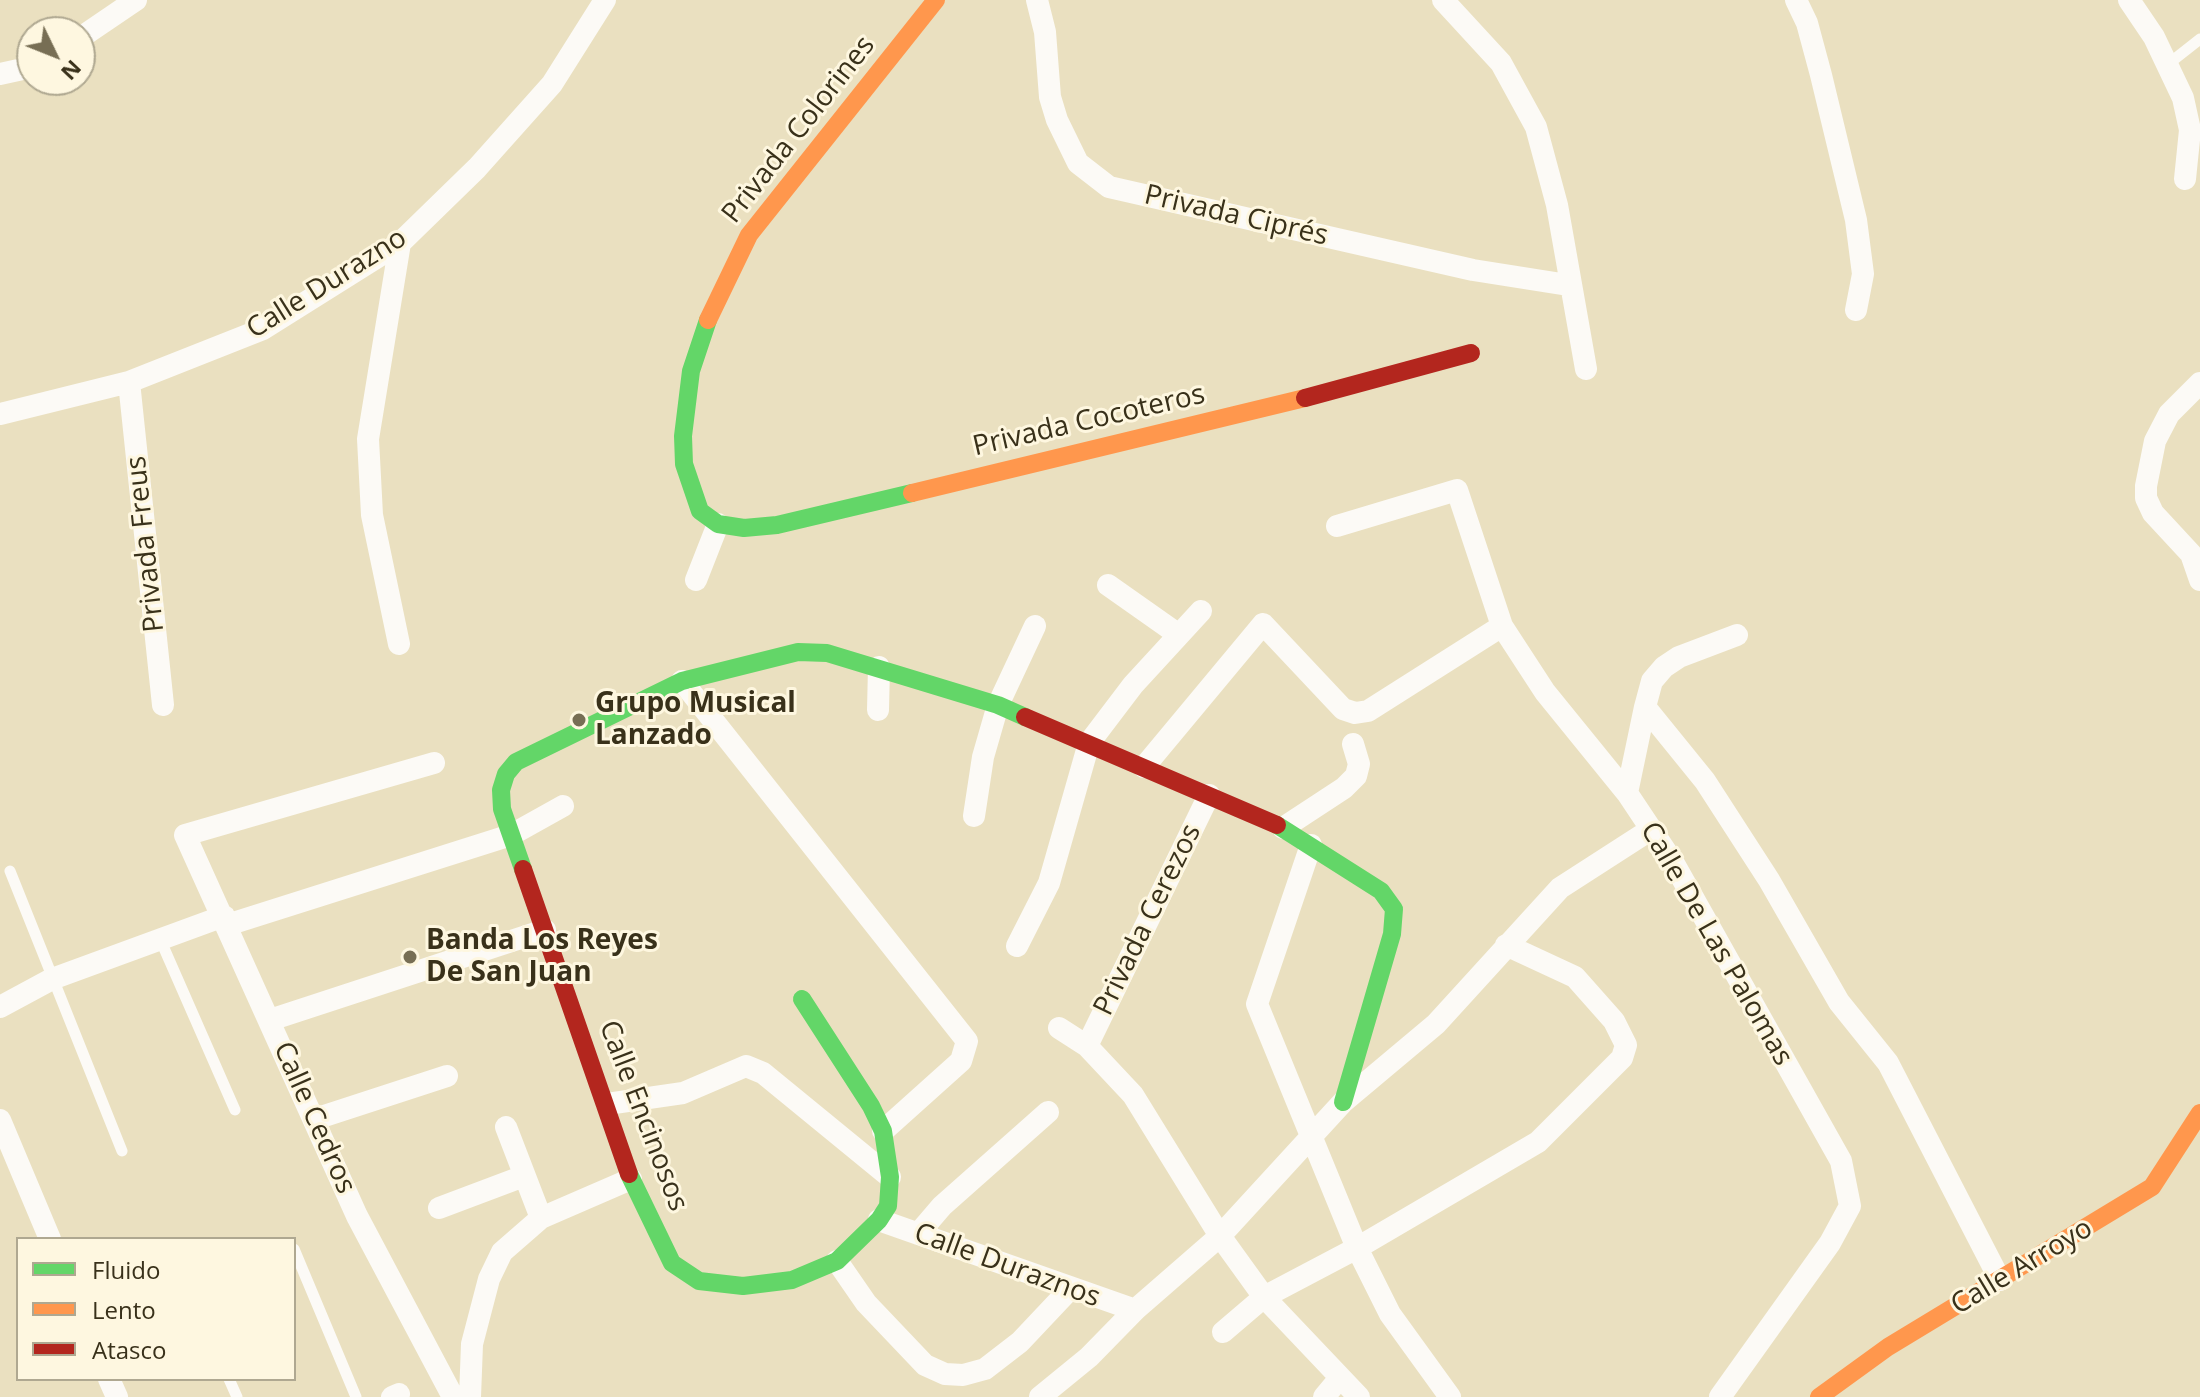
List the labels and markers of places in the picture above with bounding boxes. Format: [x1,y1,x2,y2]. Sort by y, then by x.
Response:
place label: Grupo Musical Lanzado [595,687,796,753]
marker: Grupo Musical Lanzado [570,711,588,729]
place label: Banda Los Reyes De San Juan [426,924,658,990]
marker: Banda Los Reyes De San Juan [401,948,419,966]

